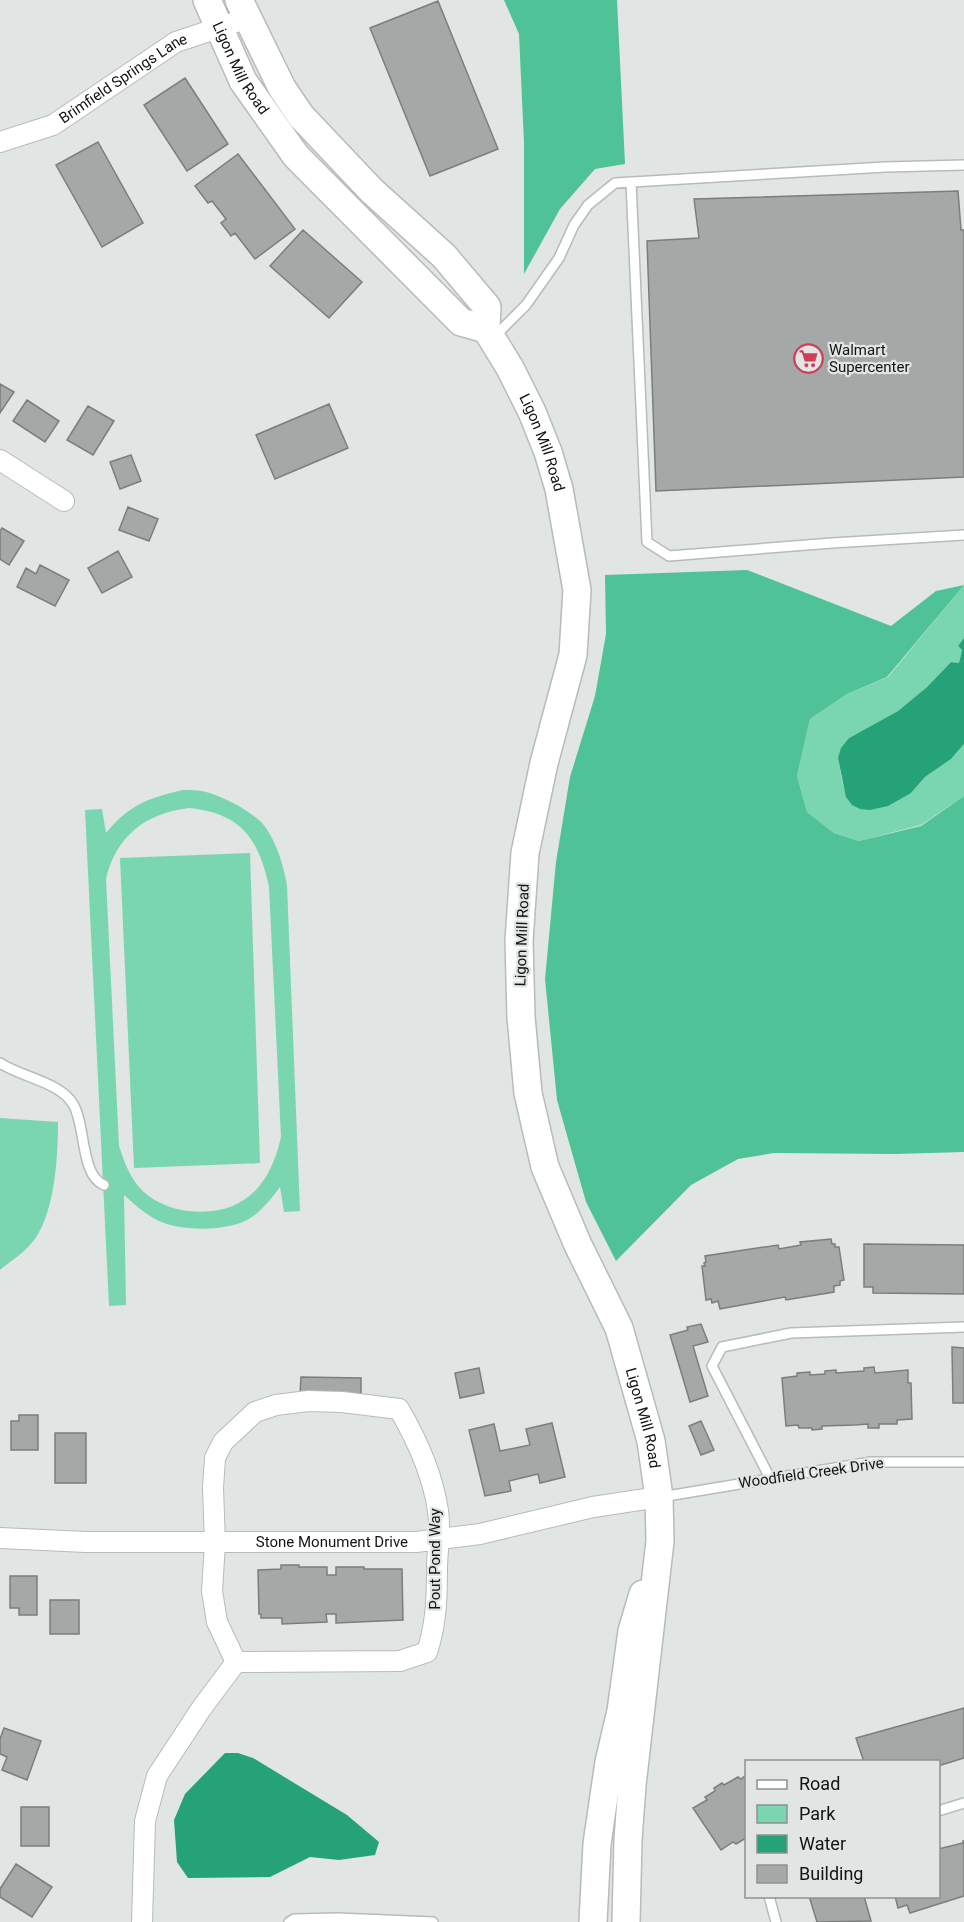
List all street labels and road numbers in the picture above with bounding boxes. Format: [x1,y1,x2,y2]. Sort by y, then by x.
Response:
street label: Ligon Mill Road [209,19,273,118]
street label: Brimfield Springs Lane [56,30,189,127]
street label: Ligon Mill Road [515,391,568,494]
street label: Ligon Mill Road [511,883,533,987]
street label: Ligon Mill Road [622,1366,664,1469]
street label: Woodfield Creek Drive [737,1454,885,1492]
street label: Pout Pond Way [426,1508,444,1610]
street label: Stone Monument Drive [256,1533,408,1551]

